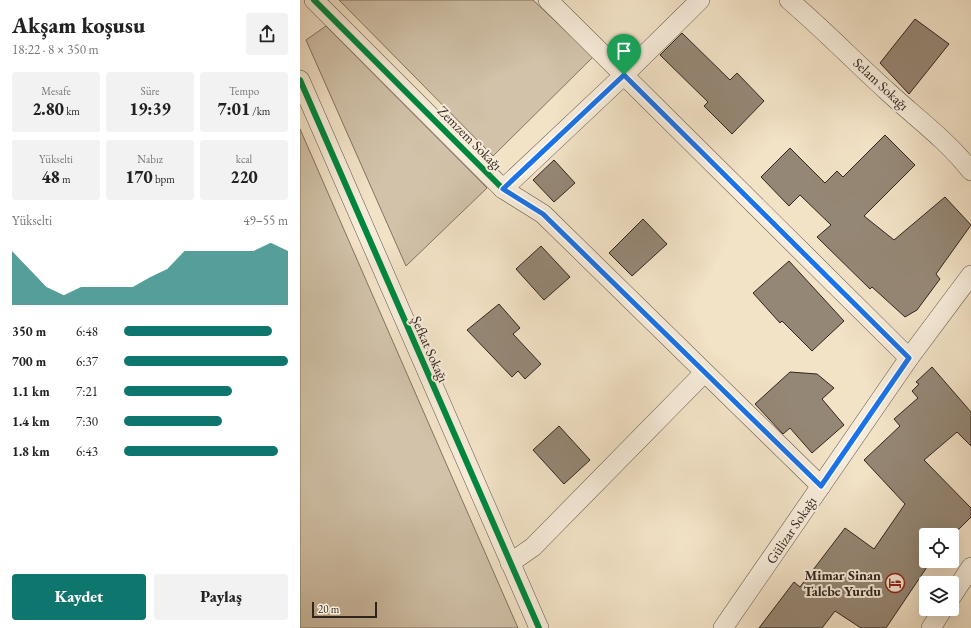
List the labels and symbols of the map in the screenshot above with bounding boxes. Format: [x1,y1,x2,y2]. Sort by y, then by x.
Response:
pin [607,34,641,75]
street label: Selam Sokağı [849,54,913,115]
street label: Zemzem Sokağı [434,102,507,175]
street label: Şefkat Sokağı [407,313,453,385]
street label: Gülizar Sokağı [762,492,820,567]
place label: Mimar Sinan Talebe Yurdu [803,566,881,600]
hotel icon: Mimar Sinan Talebe Yurdu [884,572,906,594]
scale bar [312,600,377,619]

